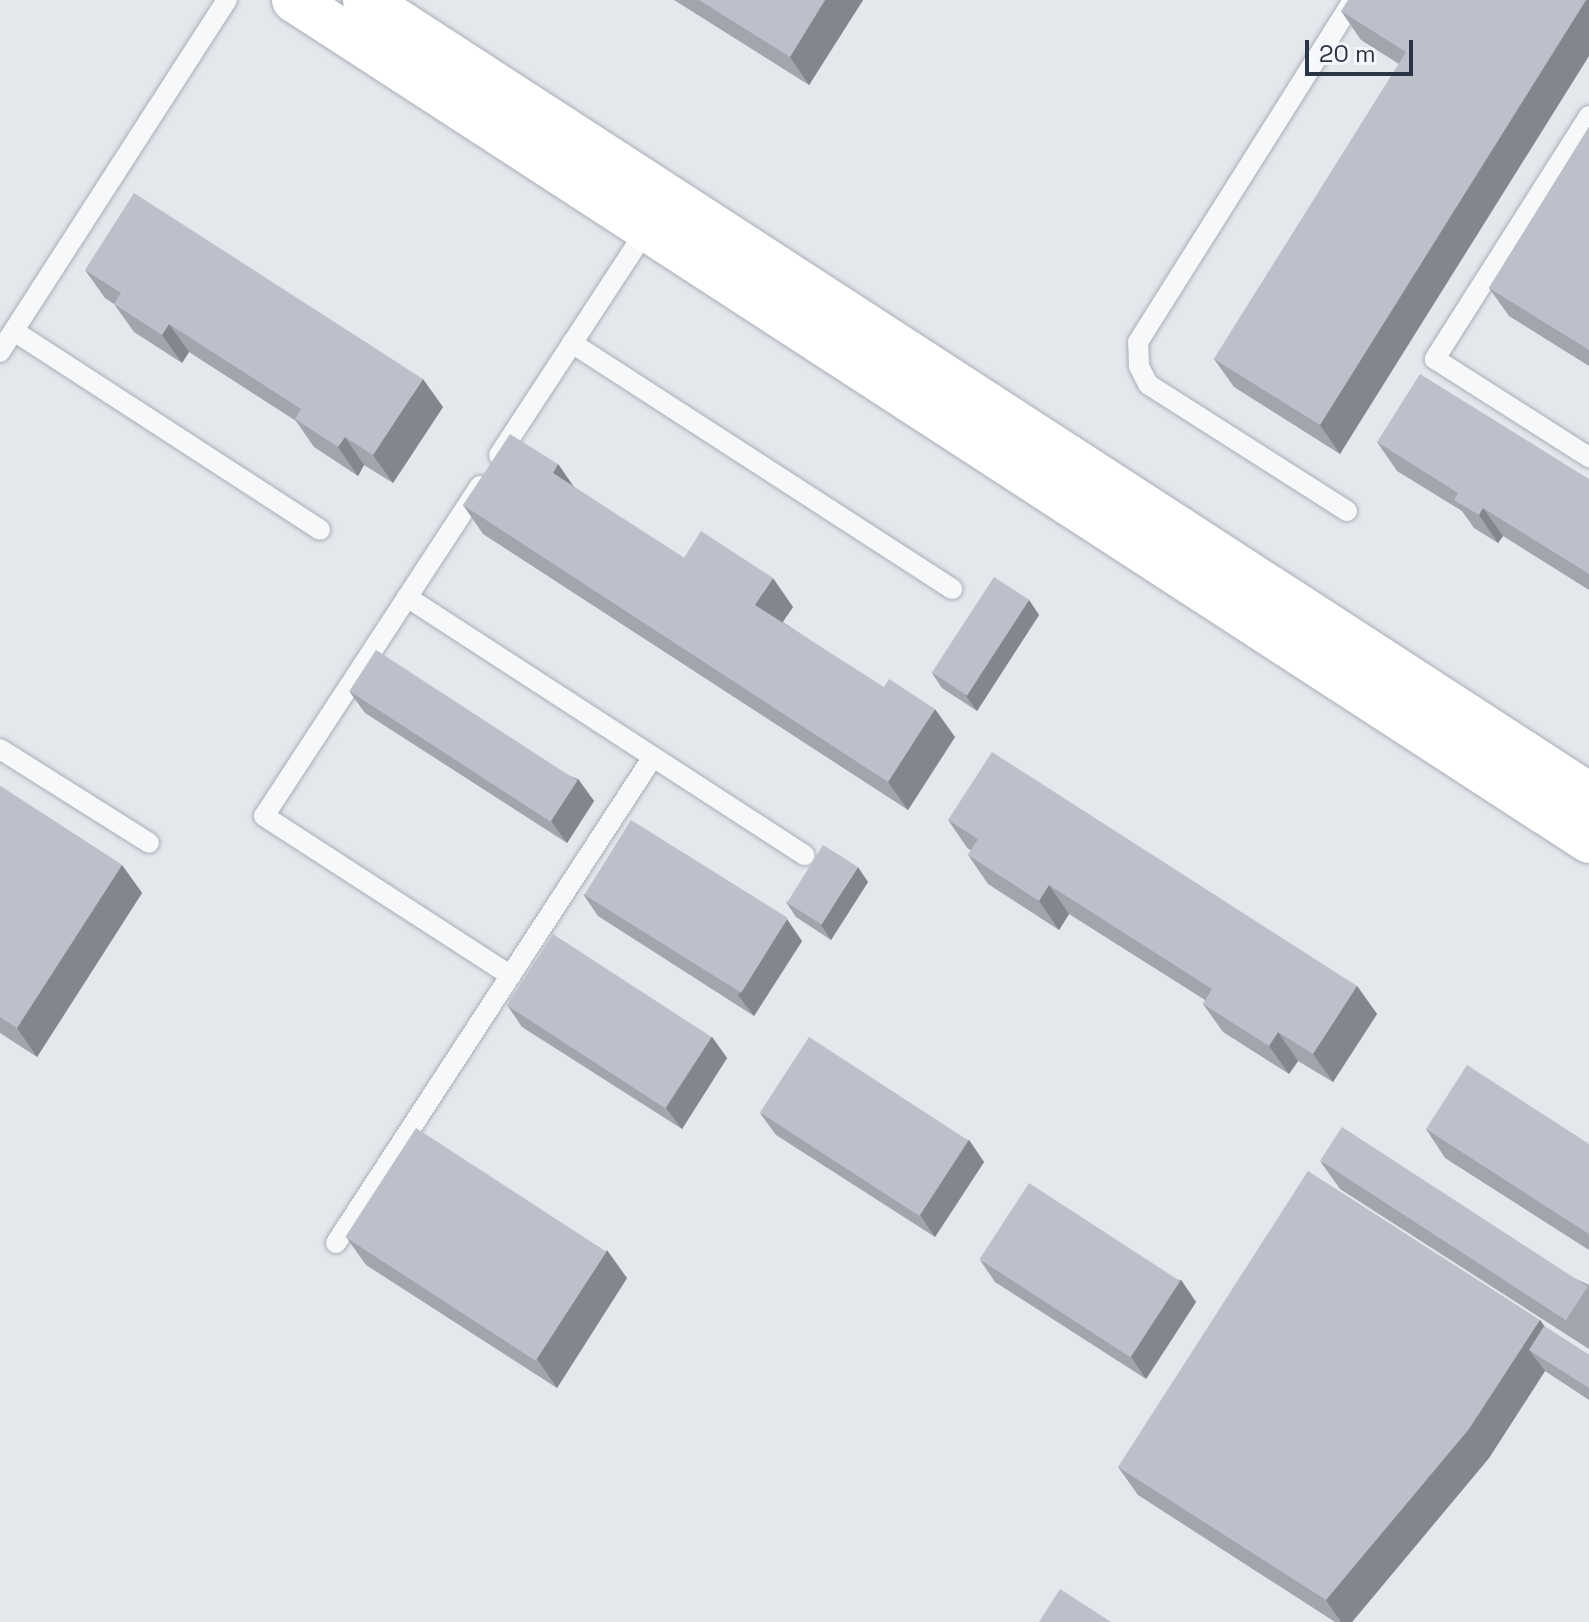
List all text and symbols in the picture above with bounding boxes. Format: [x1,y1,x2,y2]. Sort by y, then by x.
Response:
scale bar [1309,24,1417,74]
text: 20 m [1319,38,1376,69]

